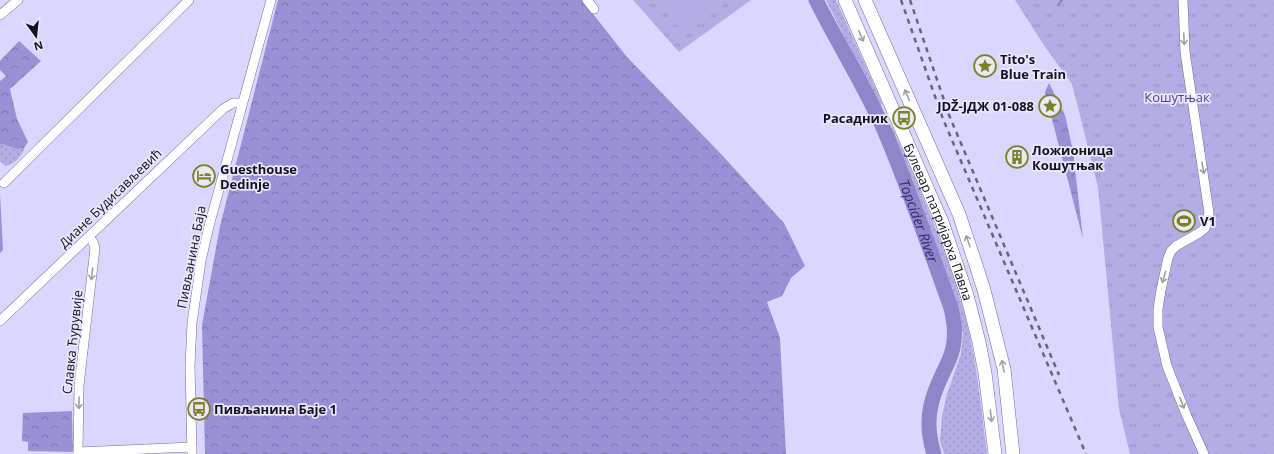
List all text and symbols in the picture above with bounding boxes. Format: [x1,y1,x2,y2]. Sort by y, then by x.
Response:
north arrow [16,16,56,56]
one-way arrow [857,29,865,41]
one-way arrow [1181,32,1188,45]
text: N [32,38,45,55]
place label: Tito's Blue Train [1000,50,1066,83]
place icon: Tito's Blue Train [972,53,998,79]
park label: Кошутњак [1144,88,1210,106]
one-way arrow [902,90,910,102]
place icon: JDŽ-JДЖ 01-088 [1037,93,1063,119]
place label: JDŽ-JДЖ 01-088 [936,97,1034,115]
bus stop icon: Расадник [891,105,917,131]
place label: Расадник [823,109,889,127]
street label: Булевар патријарха Павла [900,140,977,303]
place label: Ложионица Кошутњак [1032,141,1113,174]
street label: Диане Будисављевић [55,144,165,252]
building icon: Ложионица Кошутњак [1004,144,1030,170]
place label: Guesthouse Dedinje [220,160,297,193]
one-way arrow [1199,161,1207,174]
hotel icon: Guesthouse Dedinje [191,163,217,189]
water label: Topcider River [895,176,944,265]
street label: Пивљанина Баја [172,204,210,310]
sports icon: V1 [1171,208,1197,234]
place label: V1 [1200,212,1216,230]
one-way arrow [964,234,971,247]
one-way arrow [89,267,96,280]
one-way arrow [1160,270,1167,283]
street label: Славка Ћурувије [58,289,86,395]
one-way arrow [998,360,1006,373]
one-way arrow [75,396,83,409]
bus stop icon: Пивљанина Баје 1 [186,396,212,422]
one-way arrow [1178,396,1186,408]
place label: Пивљанина Баје 1 [214,400,337,418]
one-way arrow [987,409,994,422]

